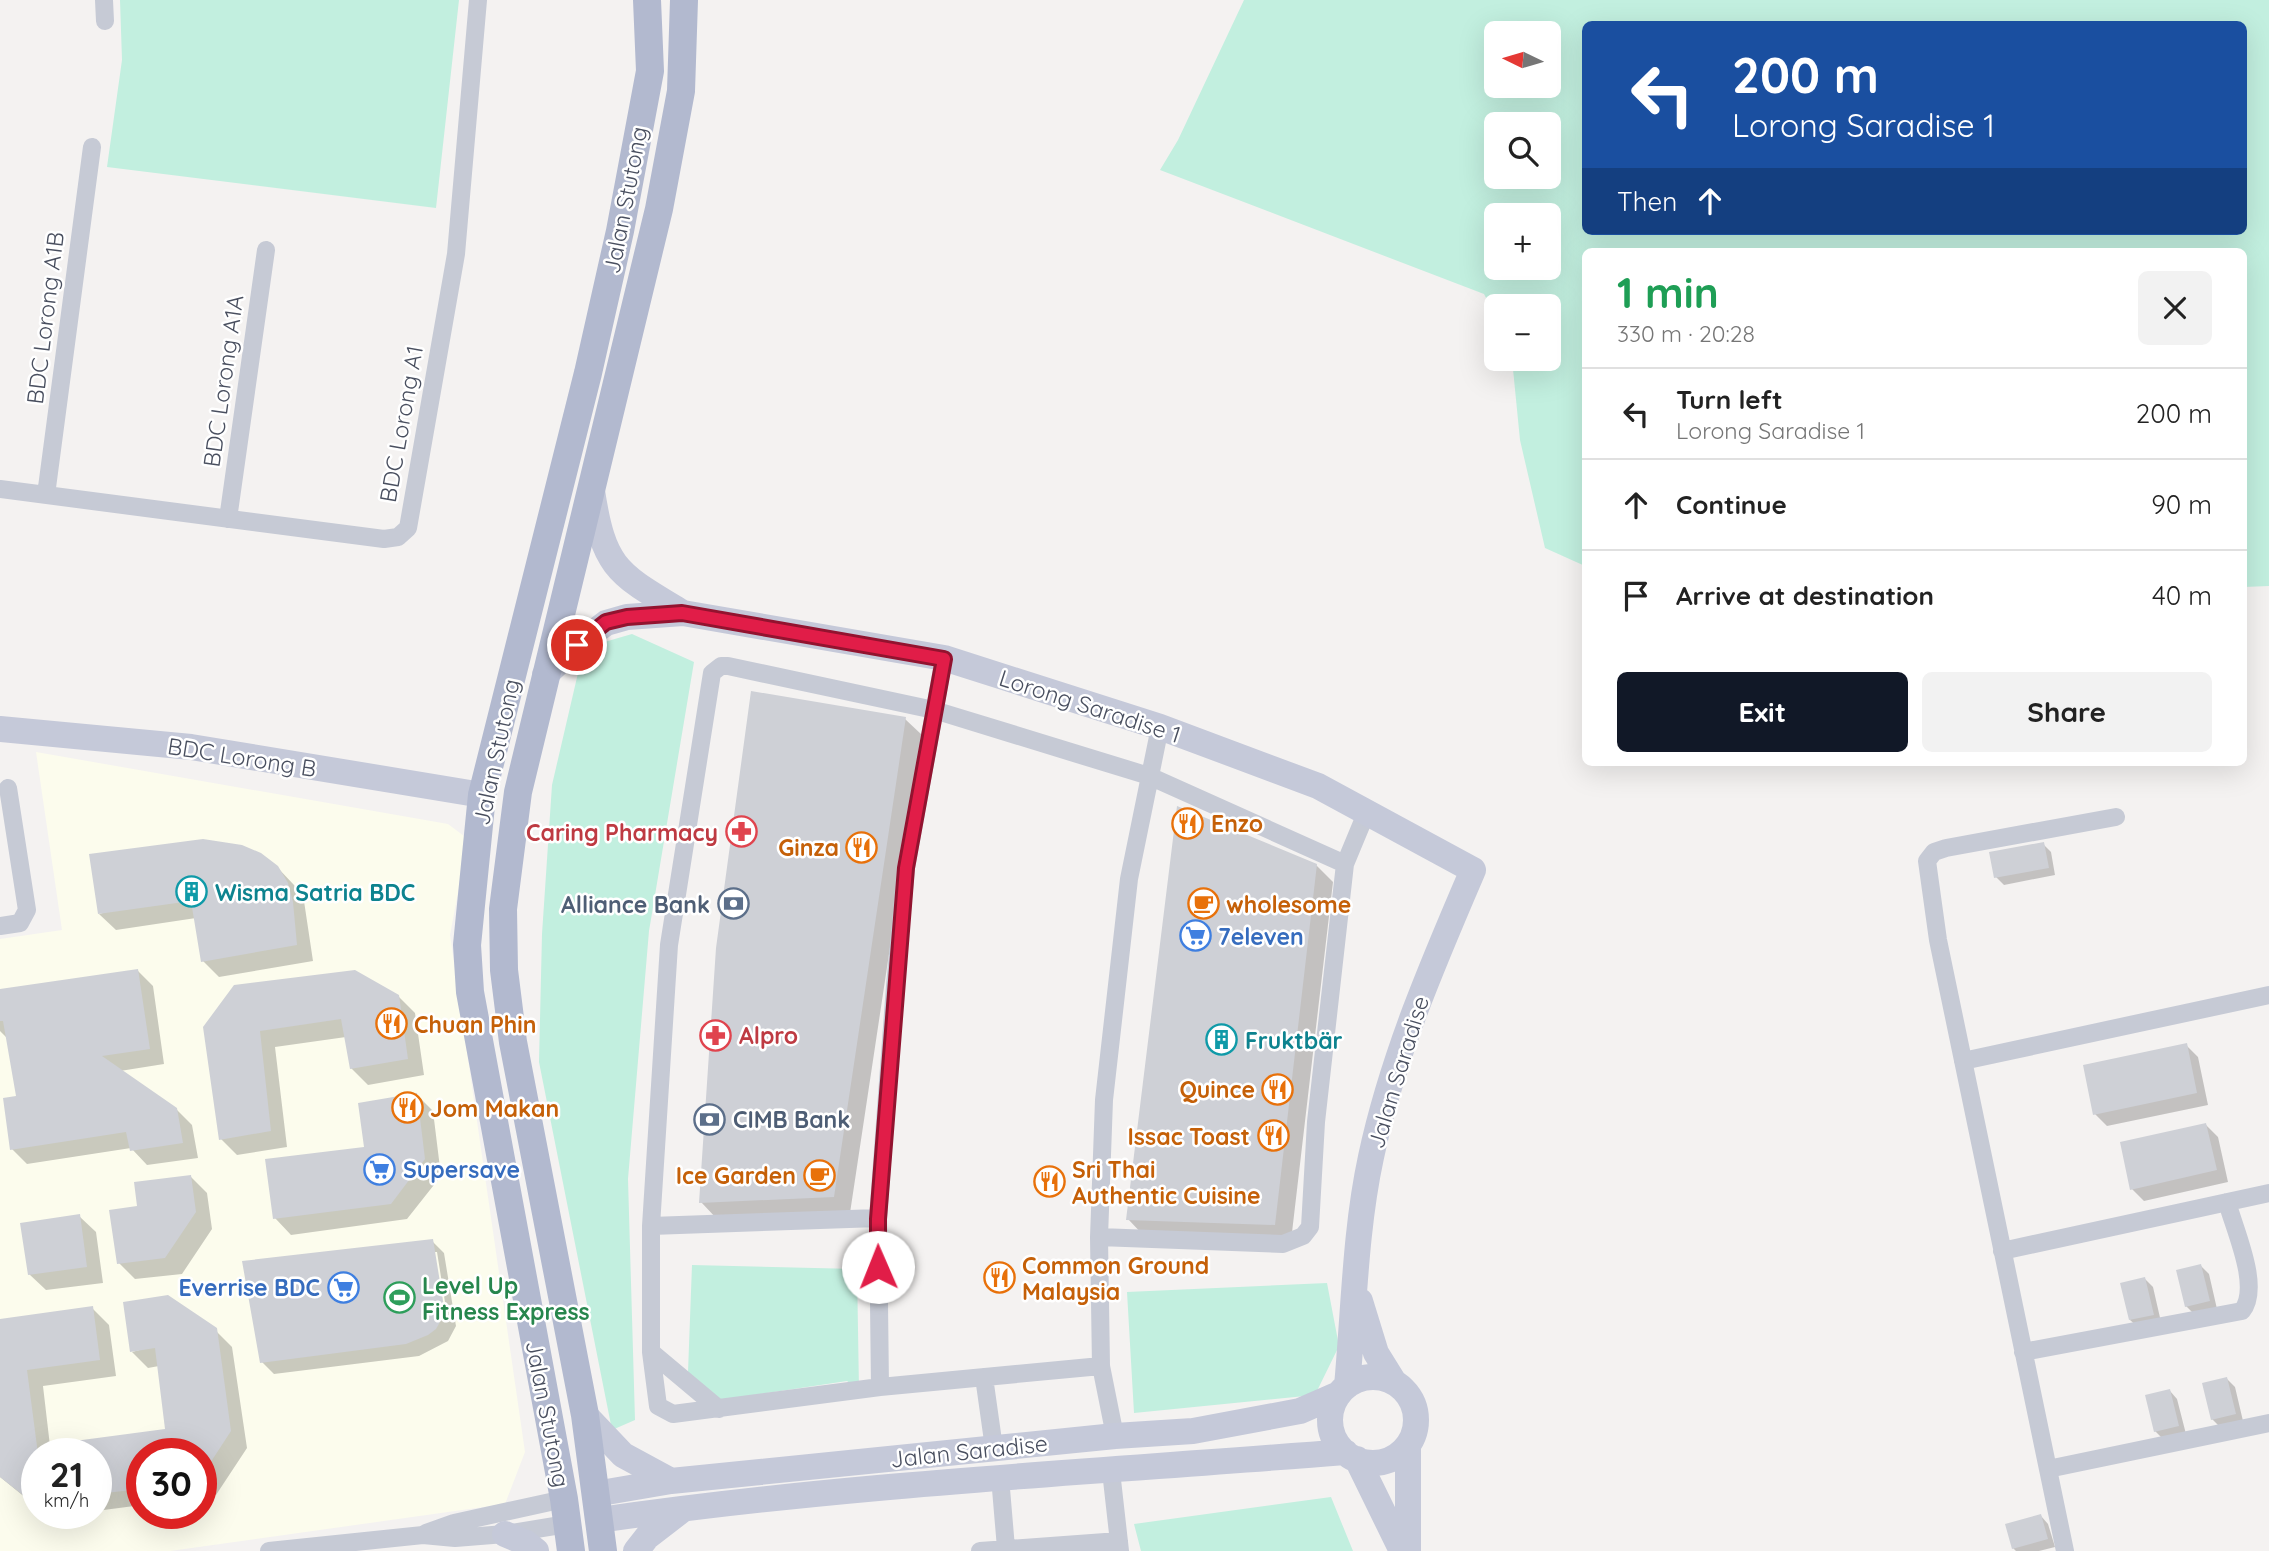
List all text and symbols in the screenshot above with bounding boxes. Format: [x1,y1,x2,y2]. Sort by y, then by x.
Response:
north arrow [1484,21,1561,98]
map controls [1484,21,1561,371]
text: 200 m [1732,44,1879,105]
icon: left [1617,49,1708,140]
text: Lorong Saradise 1 [1732,105,1995,145]
button: search [1484,112,1561,189]
street label: Jalan Stutong [597,124,653,276]
icon: ahead [1691,182,1729,220]
text: Then [1617,185,1677,218]
button: + [1484,203,1561,280]
street label: BDC Lorong A1B [20,230,70,406]
text: 1 min [1617,266,1719,319]
button: close [2138,271,2212,345]
street label: BDC Lorong A1A [197,293,249,469]
button: − [1484,294,1561,371]
text: 330 m · 20:28 [1617,319,1755,348]
street label: BDC Lorong A1 [373,343,429,505]
text: Turn left [1676,383,1783,416]
icon: left [1617,395,1655,433]
text: 200 m [2136,397,2212,430]
text: Lorong Saradise 1 [1676,416,1865,445]
icon: ahead [1617,486,1655,524]
text: Continue [1676,488,1787,521]
text: 90 m [2151,488,2212,521]
icon: arrive [1617,577,1655,615]
text: Arrive at destination [1676,579,1934,612]
text: 40 m [2152,579,2212,612]
pin [547,615,607,675]
icon: arrive [558,626,596,664]
street label: Lorong Saradise 1 [996,663,1184,749]
button: Exit [1617,672,1908,752]
button: Share [1922,672,2212,752]
street label: Jalan Stutong [466,676,526,828]
street label: BDC Lorong B [166,731,318,783]
restaurant icon: Enzo [1171,806,1205,840]
place label: Enzo [1211,809,1263,838]
pharmacy icon: Caring Pharmacy [724,815,758,849]
place label: Caring Pharmacy [526,818,718,847]
restaurant icon: Ginza [845,830,879,864]
place label: Ginza [778,833,839,862]
building icon: Wisma Satria BDC [175,875,209,909]
place label: Wisma Satria BDC [215,878,415,907]
bank icon: Alliance Bank [716,887,750,921]
cafe icon: wholesome [1186,887,1220,921]
place label: Alliance Bank [561,890,710,919]
place label: wholesome [1226,890,1351,919]
supermarket icon: 7eleven [1178,919,1212,953]
place label: 7eleven [1218,922,1304,951]
street label: Jalan Saradise [1361,992,1435,1152]
restaurant icon: Chuan Phin [374,1007,408,1041]
place label: Chuan Phin [414,1010,536,1039]
pharmacy icon: Alpro [699,1018,733,1052]
place label: Alpro [739,1021,798,1050]
building icon: Fruktbär [1205,1023,1239,1057]
place label: Fruktbär [1245,1026,1343,1055]
restaurant icon: Quince [1261,1072,1295,1106]
place label: Quince [1179,1075,1255,1104]
restaurant icon: Jom Makan [390,1091,424,1125]
place label: Jom Makan [430,1094,559,1123]
bank icon: CIMB Bank [693,1102,727,1136]
place label: CIMB Bank [733,1105,850,1134]
restaurant icon: Issac Toast [1256,1119,1290,1153]
place label: Issac Toast [1128,1122,1250,1151]
supermarket icon: Supersave [363,1152,397,1186]
place label: Supersave [403,1155,520,1184]
place label: Sri Thai Authentic Cuisine [1072,1155,1261,1210]
cafe icon: Ice Garden [802,1158,836,1192]
place label: Ice Garden [676,1161,796,1190]
restaurant icon: Sri Thai Authentic Cuisine [1032,1165,1066,1199]
position arrow [841,1230,915,1304]
place label: Common Ground Malaysia [1022,1251,1209,1306]
restaurant icon: Common Ground Malaysia [982,1261,1016,1295]
supermarket icon: Everrise BDC [326,1270,360,1304]
place label: Level Up Fitness Express [422,1271,590,1326]
place label: Everrise BDC [178,1273,320,1302]
sports icon: Level Up Fitness Express [382,1281,416,1315]
street label: Jalan Stutong [520,1338,576,1490]
street label: Jalan Saradise [889,1428,1049,1474]
speed limit sign: 30 [126,1438,217,1529]
text: 21 [50,1452,83,1496]
text: km/h [44,1489,89,1512]

